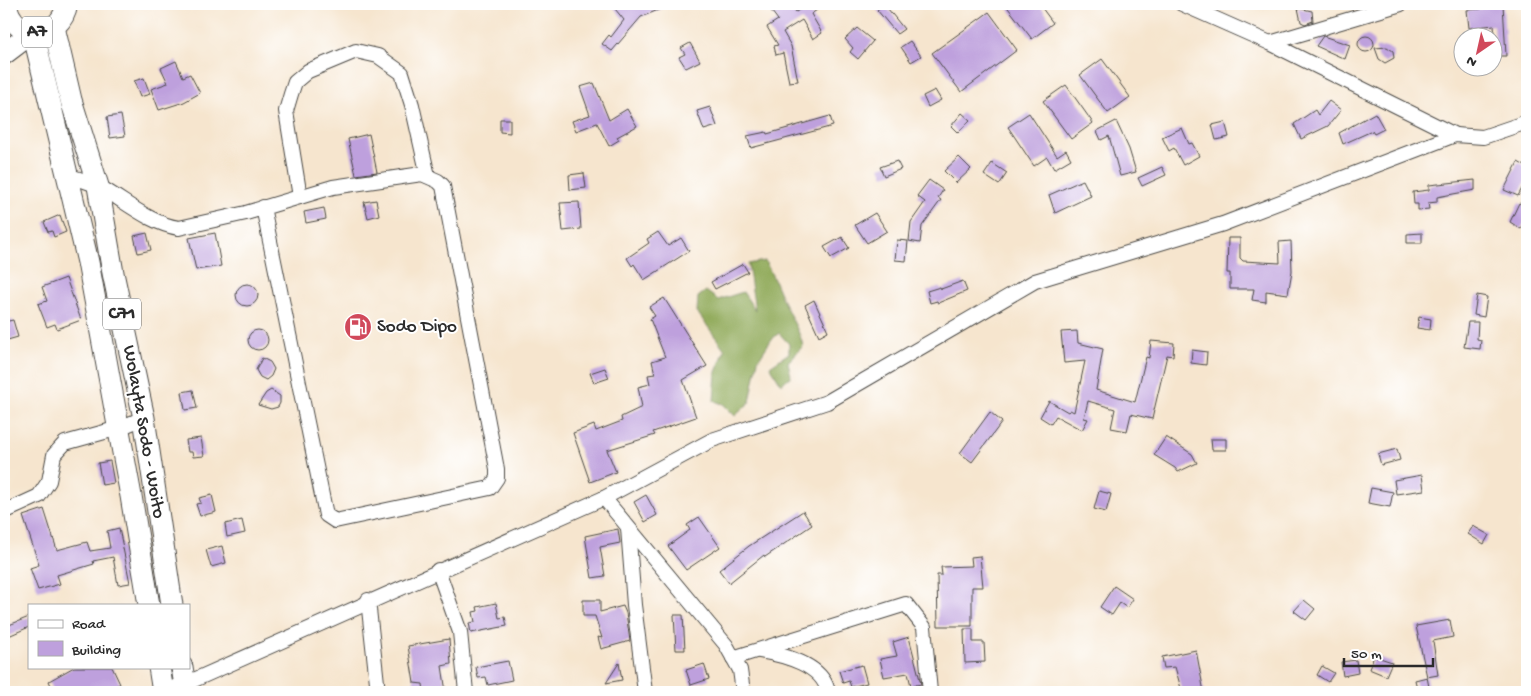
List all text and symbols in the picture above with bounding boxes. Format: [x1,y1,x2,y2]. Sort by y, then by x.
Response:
road number: A7 [22,16,52,48]
north arrow [1454,28,1504,78]
text: N [1464,51,1481,70]
road number: C71 [103,298,141,329]
fuel station icon: Sodo Dipo [343,312,373,342]
place label: Sodo Dipo [377,316,457,339]
street label: Wolayta Sodo - Woito [116,344,170,520]
legend [28,604,190,668]
text: Road [72,616,106,634]
scale bar [1344,636,1432,668]
text: Building [71,642,121,660]
text: 50 m [1351,646,1382,664]

